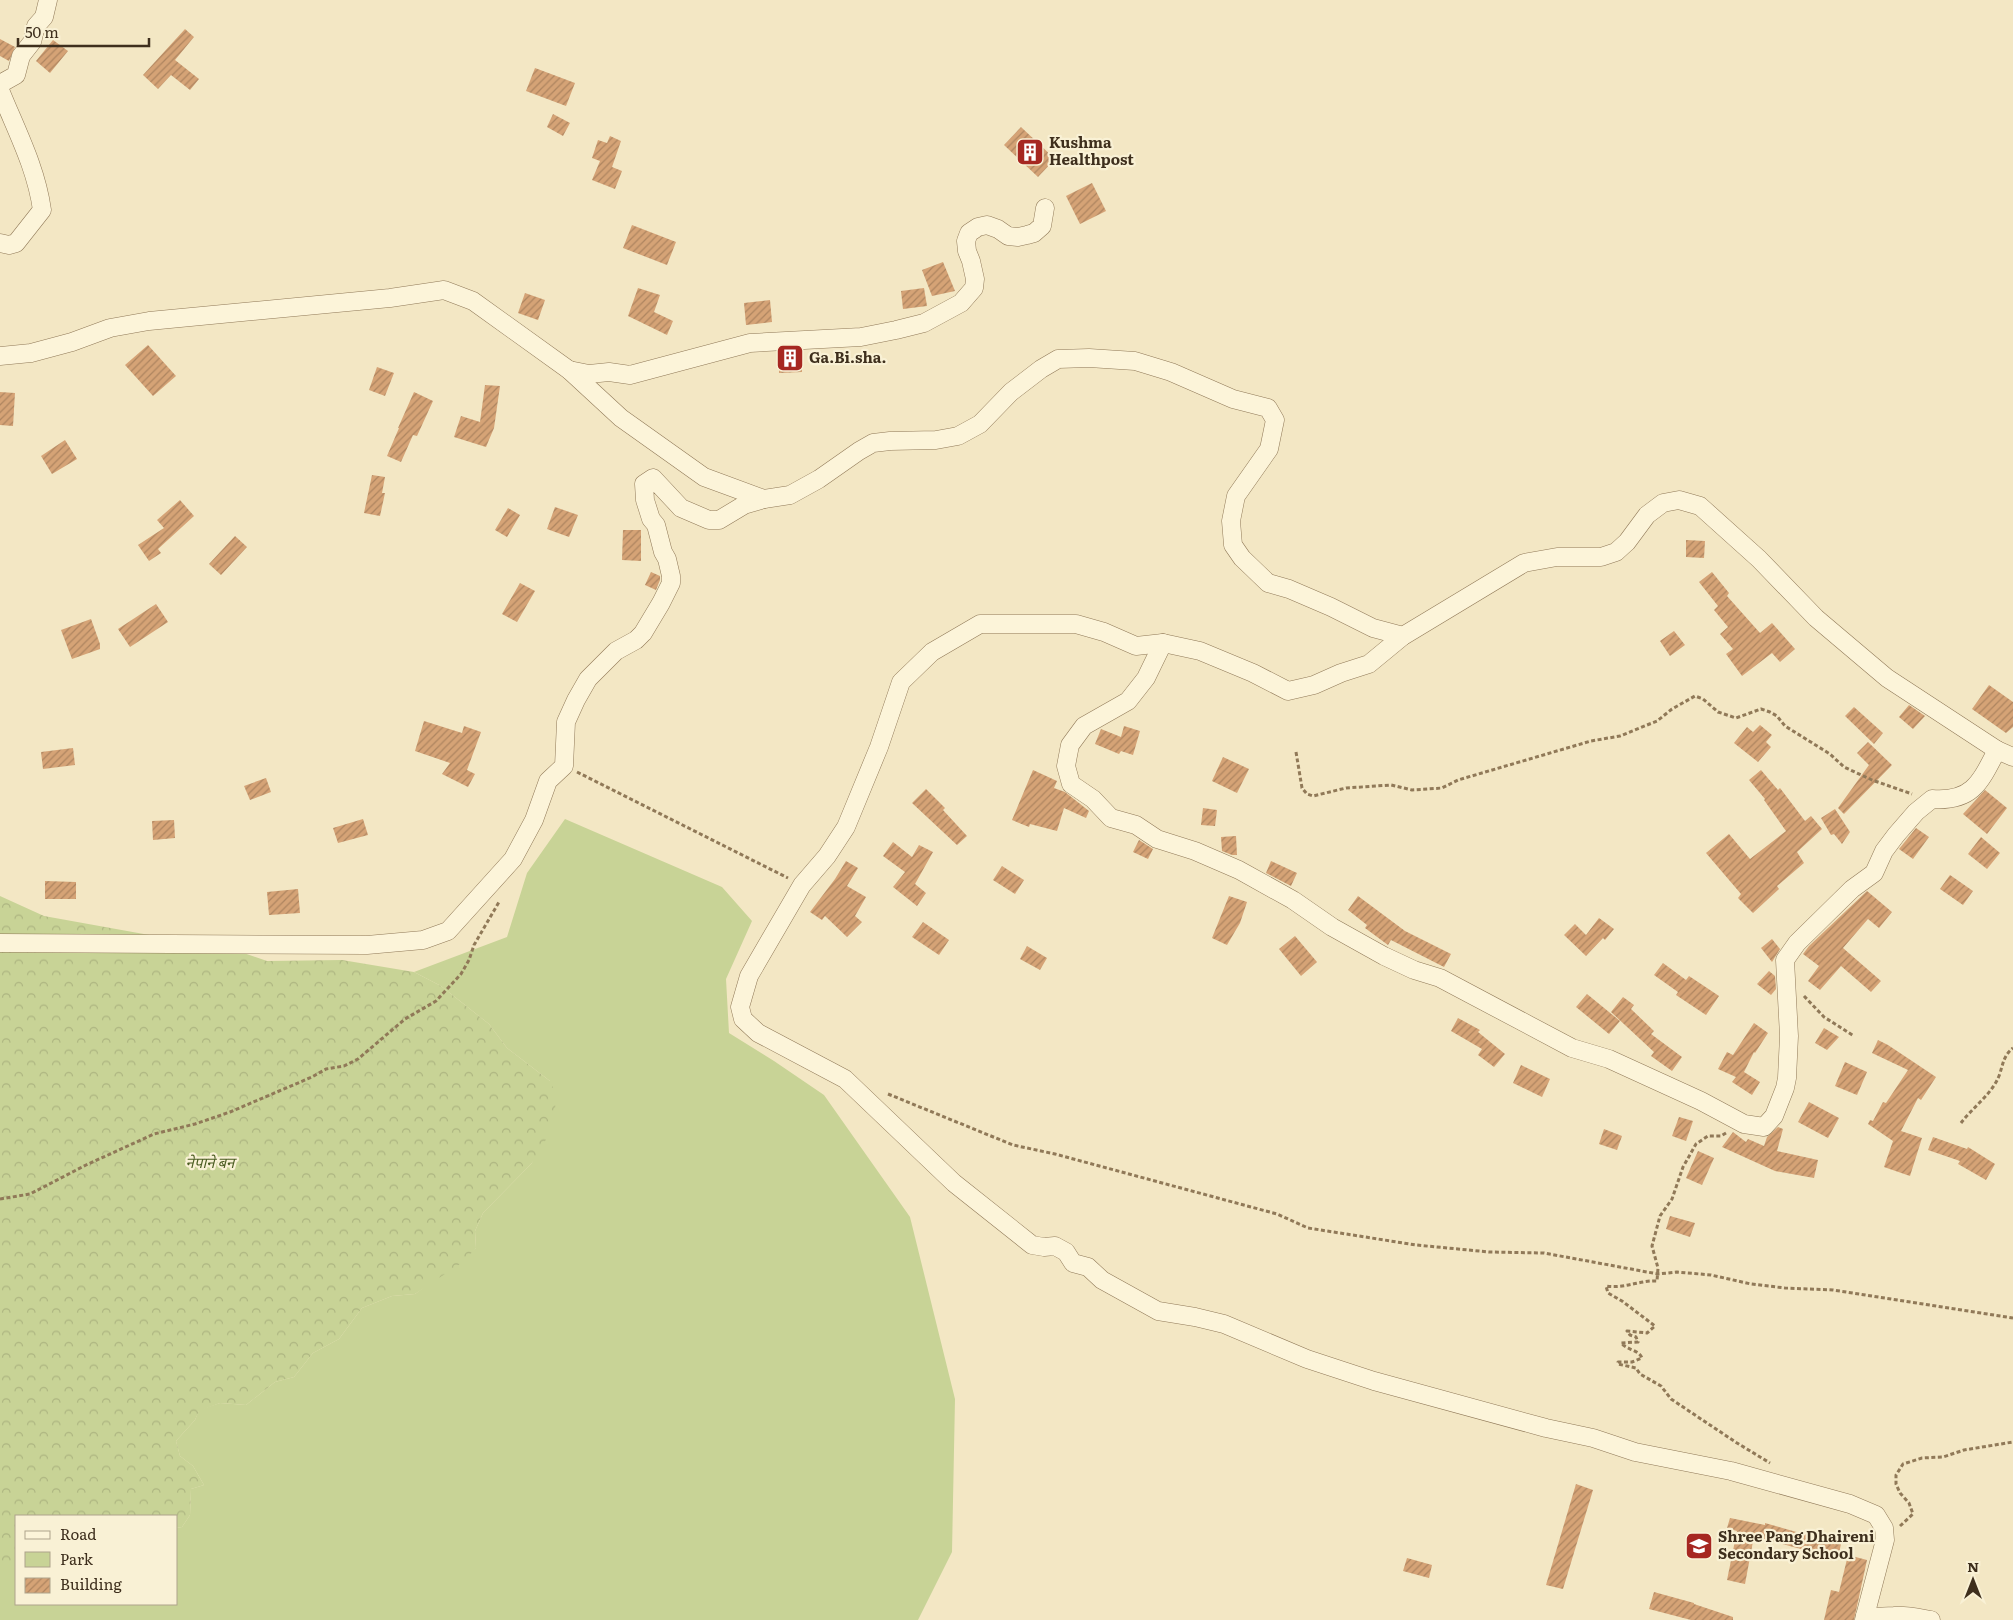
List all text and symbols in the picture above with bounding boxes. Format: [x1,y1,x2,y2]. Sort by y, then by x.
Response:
scale bar [18,15,149,47]
text: 50 m [25,20,59,43]
place label: Kushma Healthpost [1049,130,1134,170]
building icon: Kushma Healthpost [1015,137,1045,167]
building icon: Ga.Bi.sha. [775,343,805,373]
place label: Ga.Bi.sha. [809,345,886,368]
park label: नेपाने बन [186,1150,237,1173]
legend [15,1515,178,1605]
text: Road [60,1522,96,1545]
place label: Shree Pang Dhaireni Secondary School [1718,1524,1875,1564]
school or university icon: Shree Pang Dhaireni Secondary School [1684,1531,1714,1561]
text: Park [60,1547,94,1570]
north arrow [1948,1555,1998,1605]
text: N [1967,1556,1979,1576]
text: Building [60,1572,122,1595]

